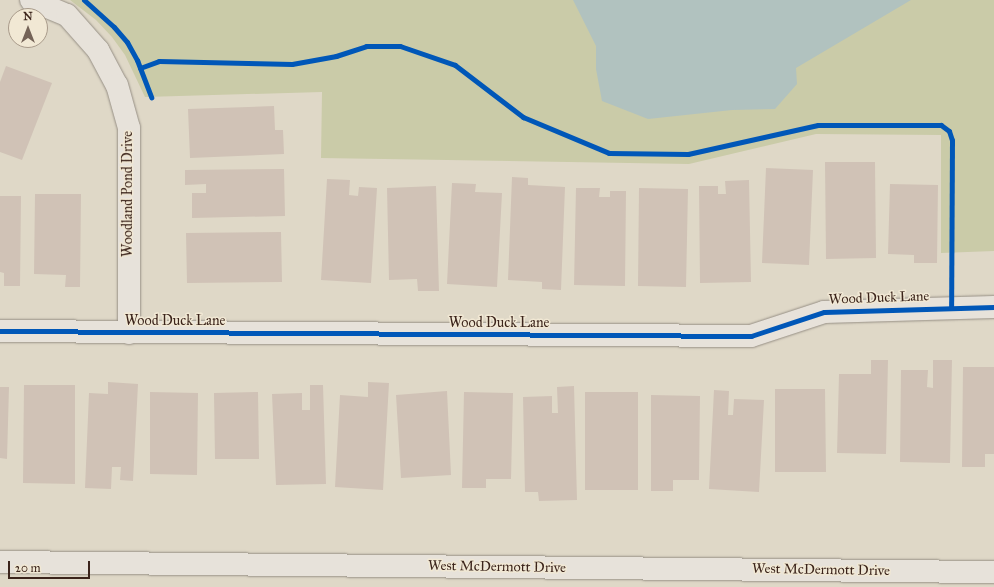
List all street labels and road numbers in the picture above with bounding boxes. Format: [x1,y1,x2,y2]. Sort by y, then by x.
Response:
street label: Woodland Pond Drive [120,131,136,257]
street label: Wood Duck Lane [828,288,930,308]
street label: Wood Duck Lane [125,313,225,329]
street label: Wood Duck Lane [449,315,549,331]
street label: West McDermott Drive [428,557,566,577]
street label: West McDermott Drive [752,560,890,580]

